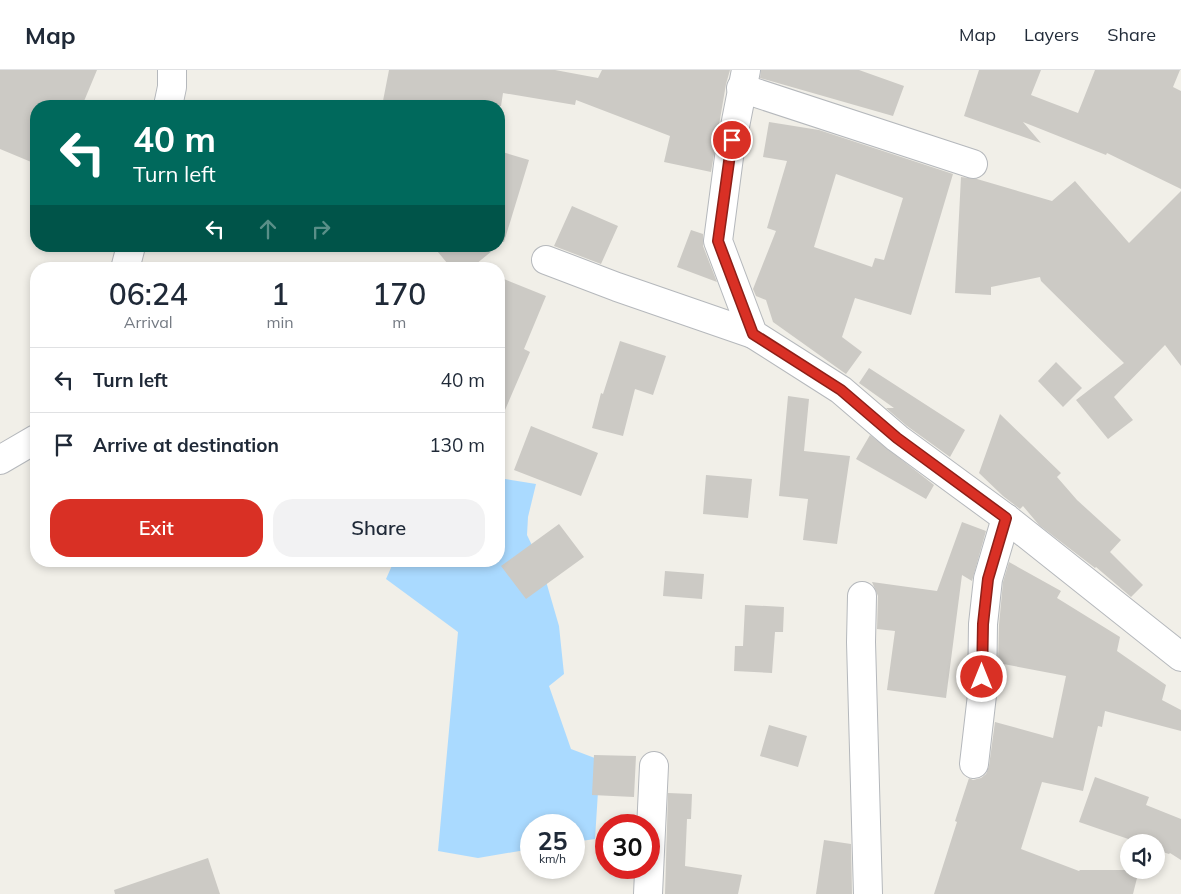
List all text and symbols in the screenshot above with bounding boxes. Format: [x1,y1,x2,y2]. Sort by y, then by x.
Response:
text: Map [25,20,76,50]
text: Map [959,23,996,46]
text: Layers [1024,23,1079,46]
text: Share [1107,23,1156,46]
text: 40 m [133,117,216,161]
pin [711,119,753,161]
icon: left [50,120,115,185]
icon: arrive [718,126,746,154]
text: Turn left [133,160,216,188]
icon: left [201,215,229,243]
icon: ahead [254,215,282,243]
icon: right [307,215,335,243]
text: 06:24 [109,275,188,313]
text: 1 [271,275,289,313]
text: 170 [372,275,426,313]
text: Arrival [124,312,173,332]
text: min [266,312,294,332]
text: m [392,312,406,332]
icon: left [50,366,78,394]
text: Turn left [93,368,168,392]
text: 40 m [441,368,485,392]
icon: arrive [50,431,78,459]
text: Arrive at destination [93,433,279,457]
text: 130 m [429,433,485,457]
button: Exit [50,499,263,557]
button: Share [273,499,485,557]
position arrow [955,650,1007,702]
speed limit sign: 30 [595,814,660,879]
text: 25 [537,825,568,856]
map controls [1120,834,1165,879]
button: sound [1120,834,1165,879]
text: km/h [539,851,566,866]

